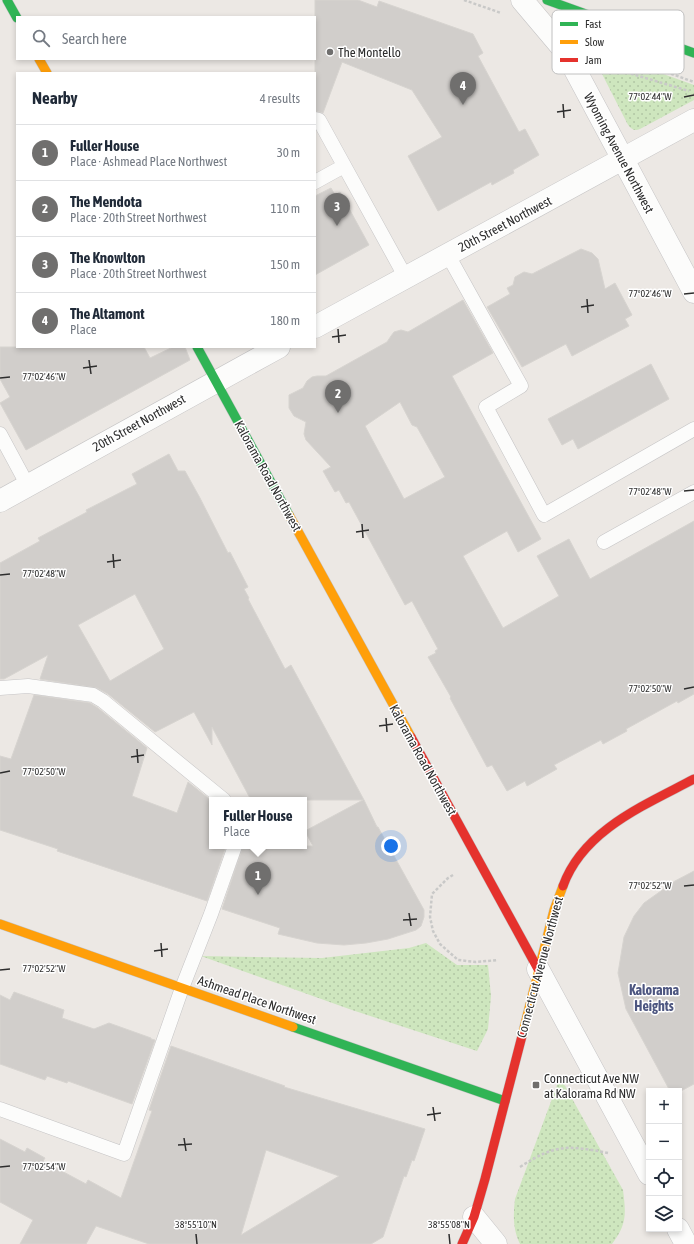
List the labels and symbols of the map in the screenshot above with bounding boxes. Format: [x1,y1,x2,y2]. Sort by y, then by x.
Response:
legend [552,10,684,74]
text: Fast [585,18,601,30]
text: Slow [585,36,604,48]
place label: The Montello [338,45,401,60]
marker: The Montello [325,47,335,57]
text: Jam [585,54,602,66]
pin: 4 [450,72,476,105]
street label: Wyoming Avenue Northwest [581,90,657,216]
text: 77°02'44"W [628,91,672,102]
pin: 3 [324,193,350,226]
street label: 20th Street Northwest [456,193,555,255]
text: 77°02'46"W [628,288,672,299]
text: 77°02'46"W [22,371,66,382]
pin: 2 [325,380,351,413]
street label: 20th Street Northwest [90,391,188,455]
street label: Kalorama Road Northwest [231,418,305,534]
text: 77°02'48"W [628,486,672,497]
text: 77°02'48"W [22,568,66,579]
text: 77°02'50"W [628,683,672,694]
street label: Kalorama Road Northwest [386,702,460,818]
text: 77°02'50"W [22,766,66,777]
your location [381,836,401,856]
pin: 1 [245,862,271,895]
text: 77°02'52"W [628,880,672,891]
street label: Connecticut Avenue Northwest [514,894,566,1039]
text: 77°02'52"W [22,963,66,974]
street label: Ashmead Place Northwest [196,973,318,1027]
district label: Kalorama Heights [629,982,680,1014]
place label: Connecticut Ave NW at Kalorama Rd NW [544,1071,640,1101]
marker: Connecticut Ave NW at Kalorama Rd NW [531,1080,541,1090]
text: 77°02'54"W [22,1161,66,1172]
text: 38°55'10"N [175,1219,217,1230]
text: 38°55'08"N [428,1219,470,1230]

